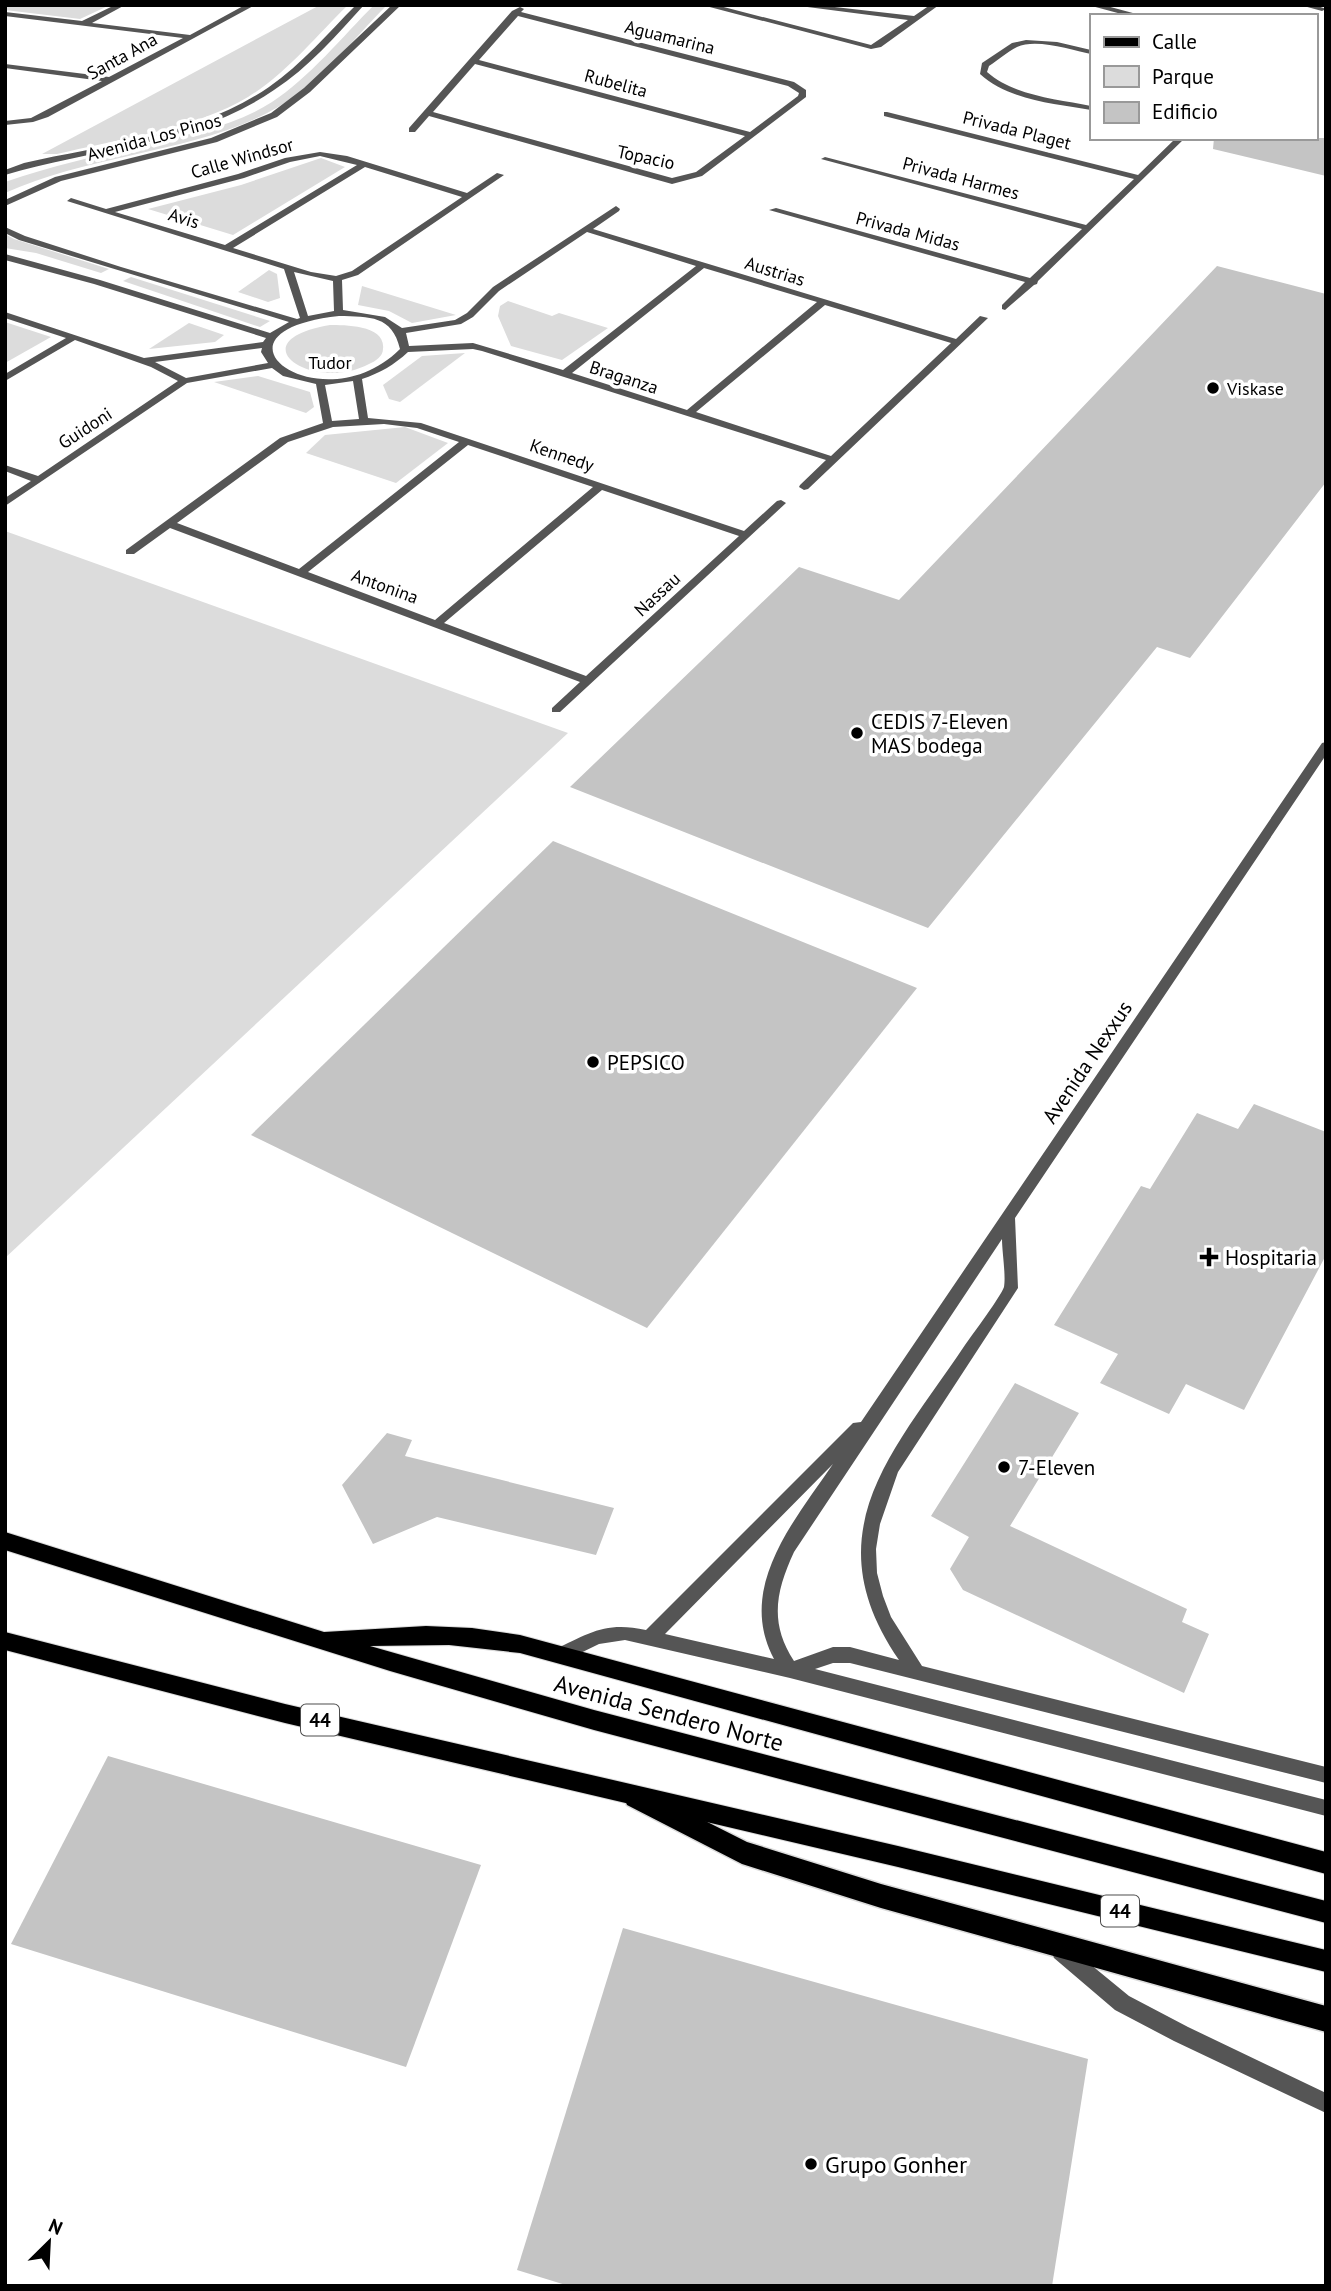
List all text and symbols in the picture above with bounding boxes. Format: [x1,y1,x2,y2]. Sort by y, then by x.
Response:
legend [1090,14,1317,140]
street label: Aguamarina [623,15,717,59]
street label: Santa Ana [83,27,161,85]
text: Calle [1152,28,1197,55]
text: Parque [1152,63,1214,90]
street label: Rubelita [582,64,650,102]
text: Edificio [1152,98,1218,125]
street label: Privada Plaget [961,105,1073,155]
street label: Avenida Los Pinos [84,108,224,166]
street label: Calle Windsor [188,132,296,184]
street label: Topacio [615,140,677,174]
street label: Privada Harmes [900,151,1022,205]
street label: Avis [166,202,202,234]
street label: Privada Midas [854,206,962,256]
street label: Austrias [742,251,808,291]
street label: Tudor [308,351,352,374]
street label: Braganza [587,355,661,399]
place label: Viskase [1226,377,1284,400]
marker: Viskase [1205,380,1221,396]
street label: Guidoni [54,402,116,454]
street label: Kennedy [527,433,598,477]
street label: Antonina [348,563,422,609]
street label: Nassau [629,567,685,621]
place label: CEDIS 7-Eleven MAS bodega [871,708,1008,759]
marker: CEDIS 7-Eleven MAS bodega [849,725,865,741]
street label: Avenida Nexxus [1036,995,1138,1129]
place label: PEPSICO [607,1049,685,1076]
marker: PEPSICO [585,1054,601,1070]
place label: Hospitaria [1225,1244,1317,1271]
marker: Hospitaria [1199,1247,1219,1267]
place label: 7-Eleven [1018,1454,1095,1481]
marker: 7-Eleven [996,1459,1012,1475]
street label: Avenida Sendero Norte [551,1667,787,1759]
road number: 44 [301,1704,339,1736]
road number: 44 [1101,1896,1139,1926]
place label: Grupo Gonher [825,2149,967,2180]
marker: Grupo Gonher [803,2156,819,2172]
north arrow [14,2207,84,2277]
text: N [45,2213,66,2240]

